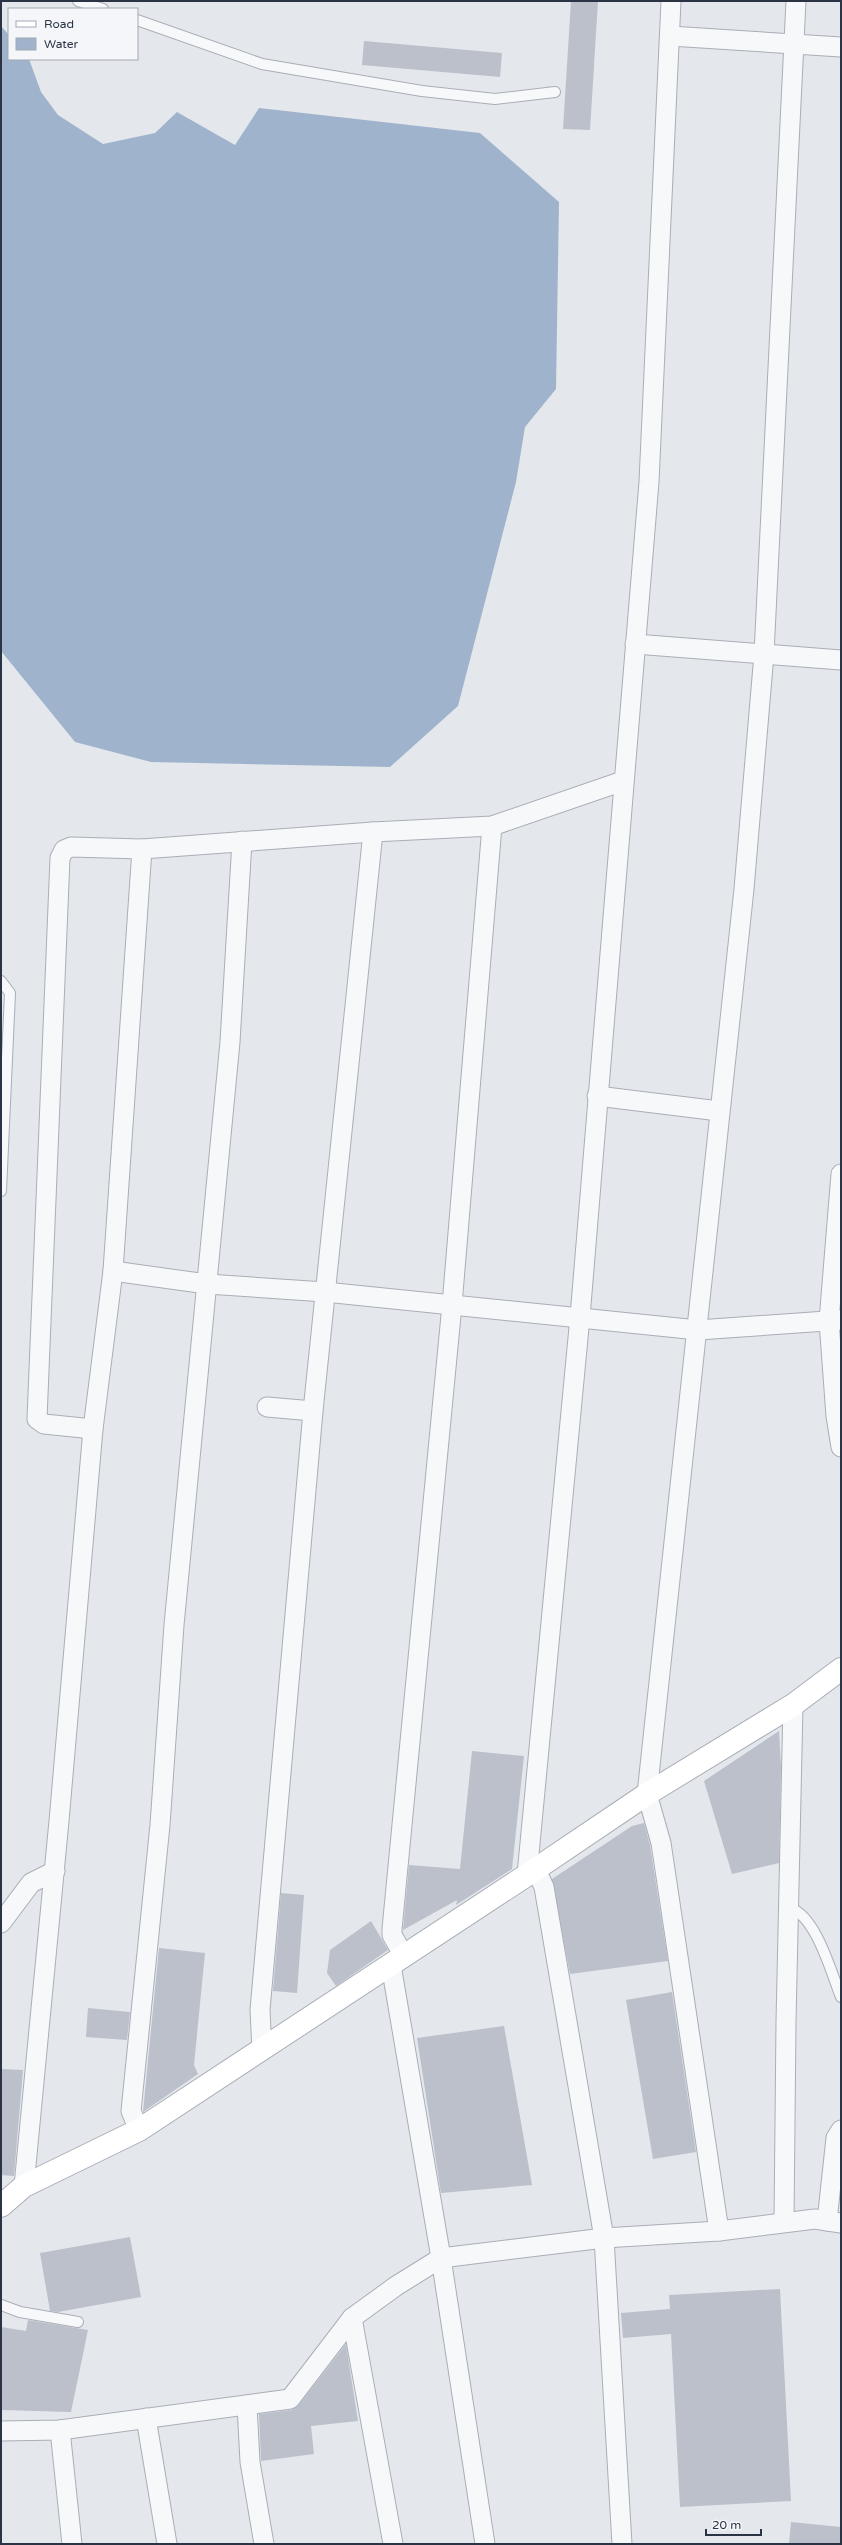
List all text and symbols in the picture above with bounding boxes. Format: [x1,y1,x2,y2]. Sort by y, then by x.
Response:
legend [8,8,138,60]
text: Road [44,17,74,31]
text: Water [44,37,79,51]
scale bar [706,2511,761,2537]
text: 20 m [712,2518,741,2532]

